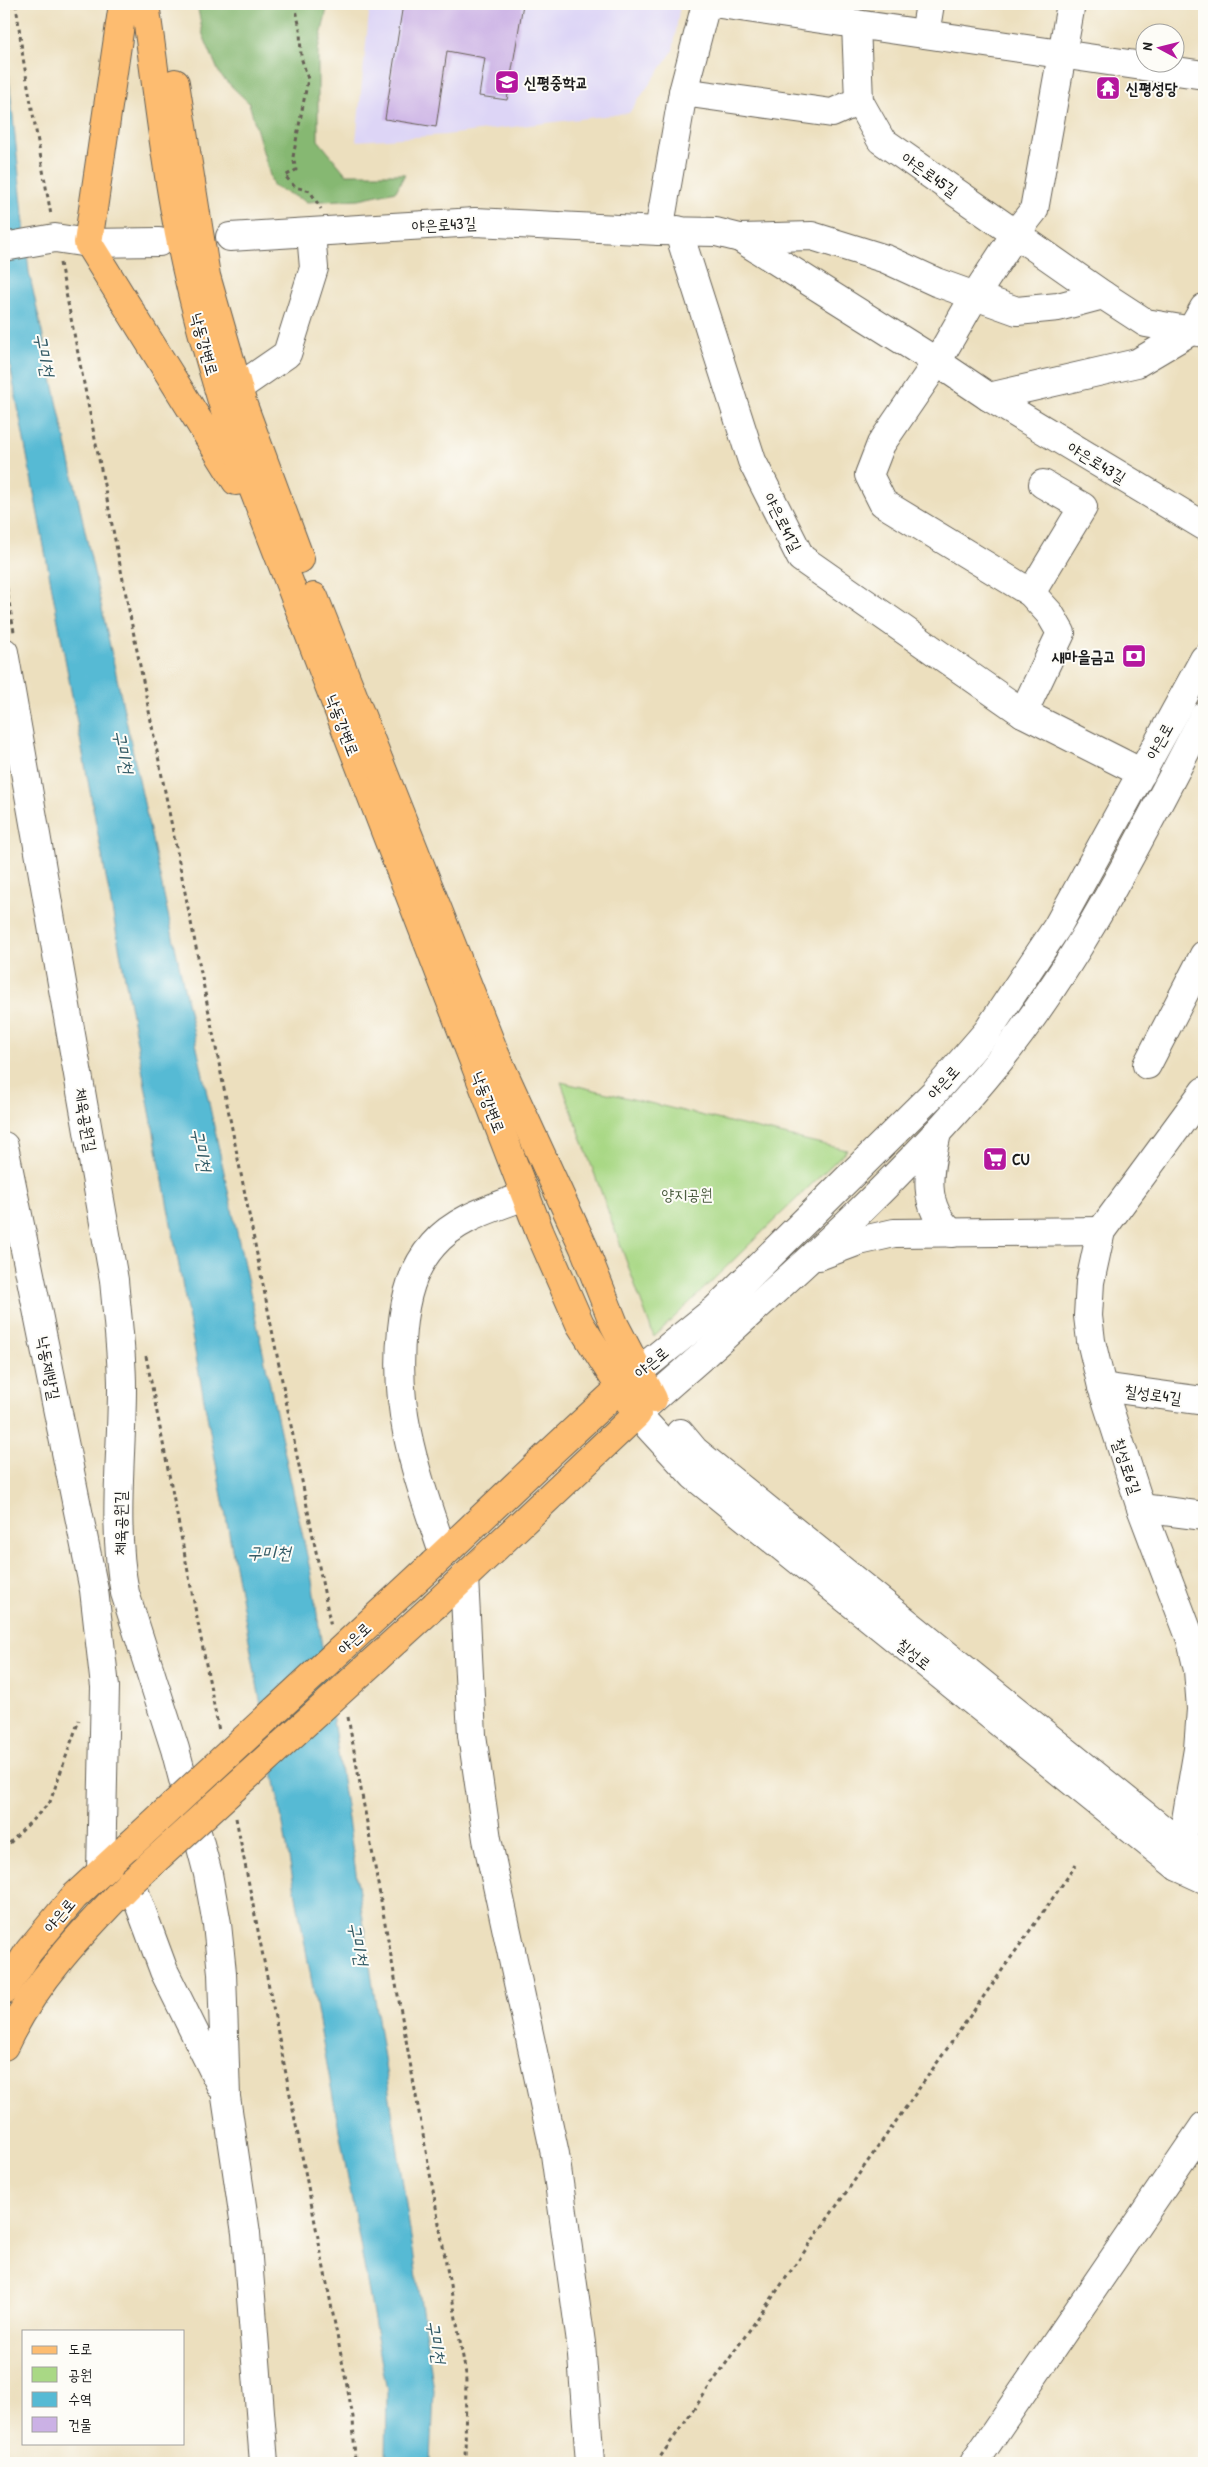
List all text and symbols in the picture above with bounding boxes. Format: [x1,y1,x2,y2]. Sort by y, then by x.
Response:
north arrow [1136,22,1186,72]
text: N [1137,41,1157,51]
school or university icon: 신평중학교 [494,69,520,95]
place label: 신평중학교 [524,71,588,93]
temple icon: 신평성당 [1095,75,1121,101]
place label: 신평성당 [1126,77,1178,99]
street label: 야은로45길 [897,147,963,202]
street label: 야은로43길 [411,211,477,237]
street label: 낙동강변로 [186,310,224,378]
water label: 구미천 [28,331,61,380]
street label: 야은로43길 [1064,436,1130,488]
street label: 야은로41길 [759,489,807,555]
bank icon: 새마을금고 [1121,643,1147,669]
place label: 새마을금고 [1051,645,1116,667]
street label: 낙동강변로 [321,691,365,759]
street label: 야은로 [1140,719,1178,763]
water label: 구미천 [107,728,140,777]
street label: 야은로 [922,1060,964,1104]
street label: 낙동강변로 [467,1068,511,1136]
street label: 체육공원길 [70,1086,102,1154]
water label: 구미천 [185,1126,218,1175]
supermarket icon: CU [982,1146,1008,1172]
place label: CU [1012,1148,1030,1170]
park label: 양지공원 [661,1183,713,1205]
street label: 낙동제방길 [32,1334,66,1402]
street label: 야은로 [629,1341,673,1383]
street label: 칠성로4길 [1123,1379,1183,1409]
street label: 칠성로6길 [1107,1435,1147,1497]
street label: 체육공원길 [109,1491,131,1555]
water label: 구미천 [247,1540,292,1565]
street label: 야은로 [332,1617,376,1659]
street label: 칠성로 [892,1633,936,1675]
street label: 야은로 [38,1893,80,1937]
water label: 구미천 [342,1920,375,1969]
water label: 구미천 [421,2319,452,2367]
legend [22,2330,185,2444]
text: 도로 [68,2338,92,2359]
text: 공원 [68,2364,92,2385]
text: 수역 [68,2388,92,2409]
text: 건물 [68,2414,92,2435]

